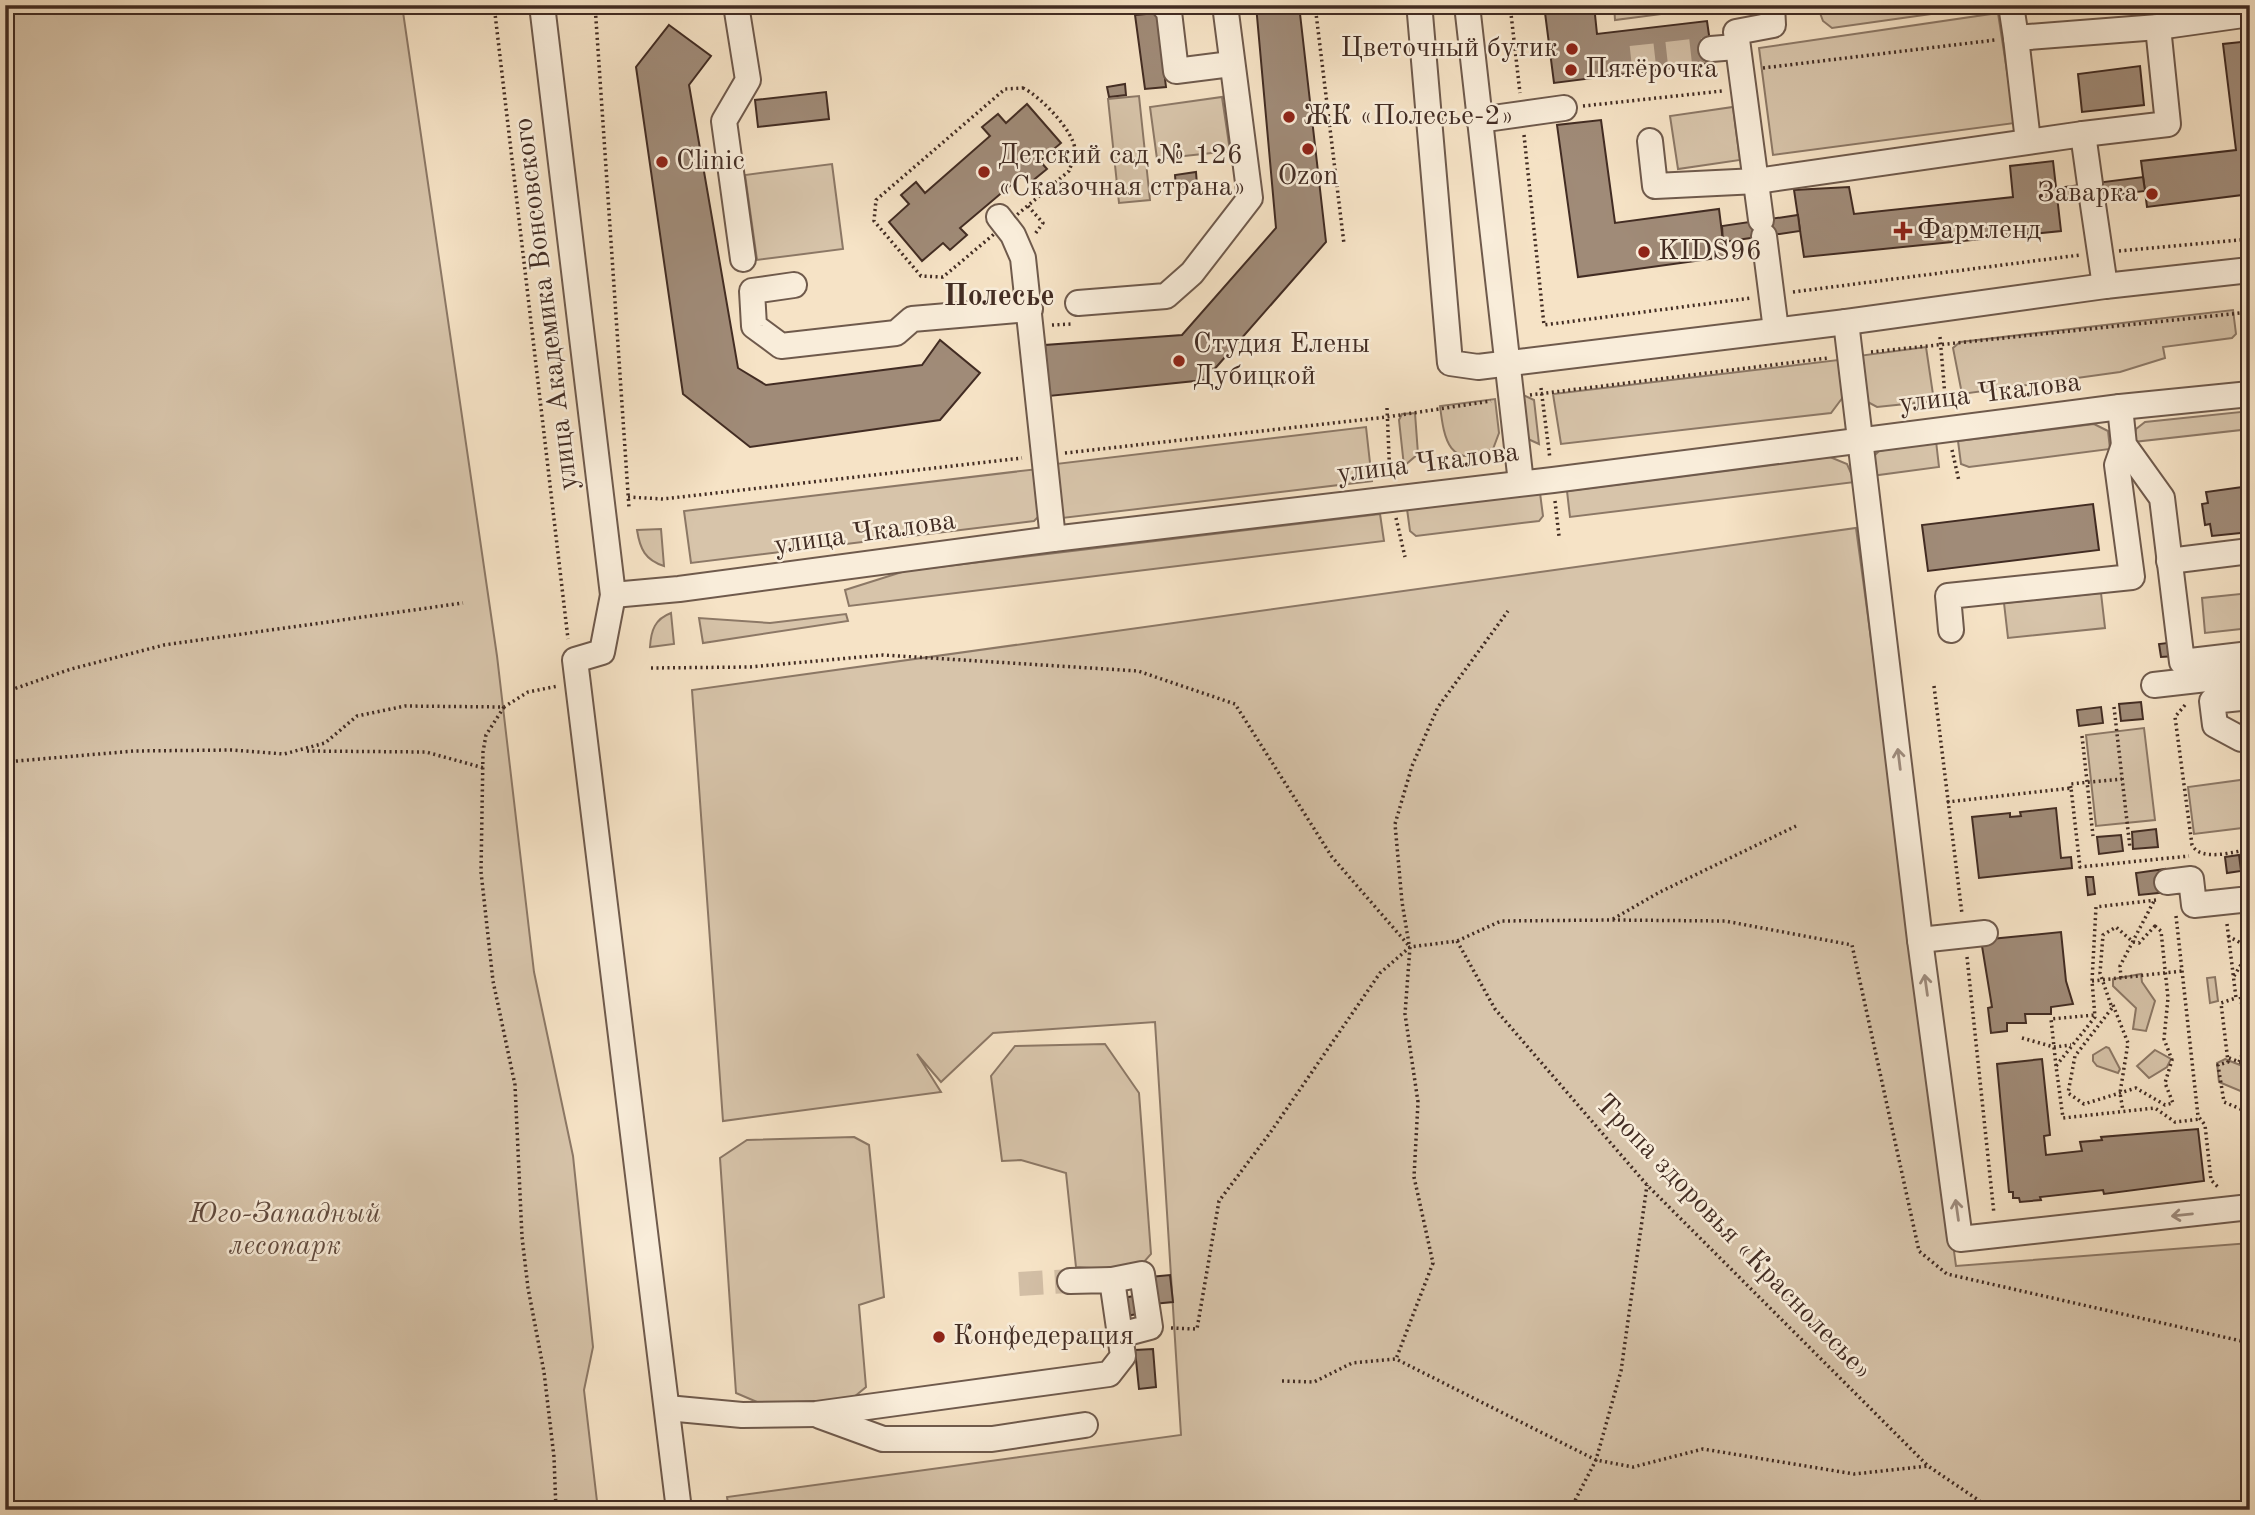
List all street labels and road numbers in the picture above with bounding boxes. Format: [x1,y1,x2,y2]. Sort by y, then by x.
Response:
street label: улица Академика Вонсовского [510,116,584,492]
street label: улица Чкалова [1897,369,2083,419]
street label: улица Чкалова [1335,439,1521,489]
street label: улица Чкалова [772,507,958,561]
street label: Тропа здоровья «Краснолесье» [1589,1090,1877,1386]

